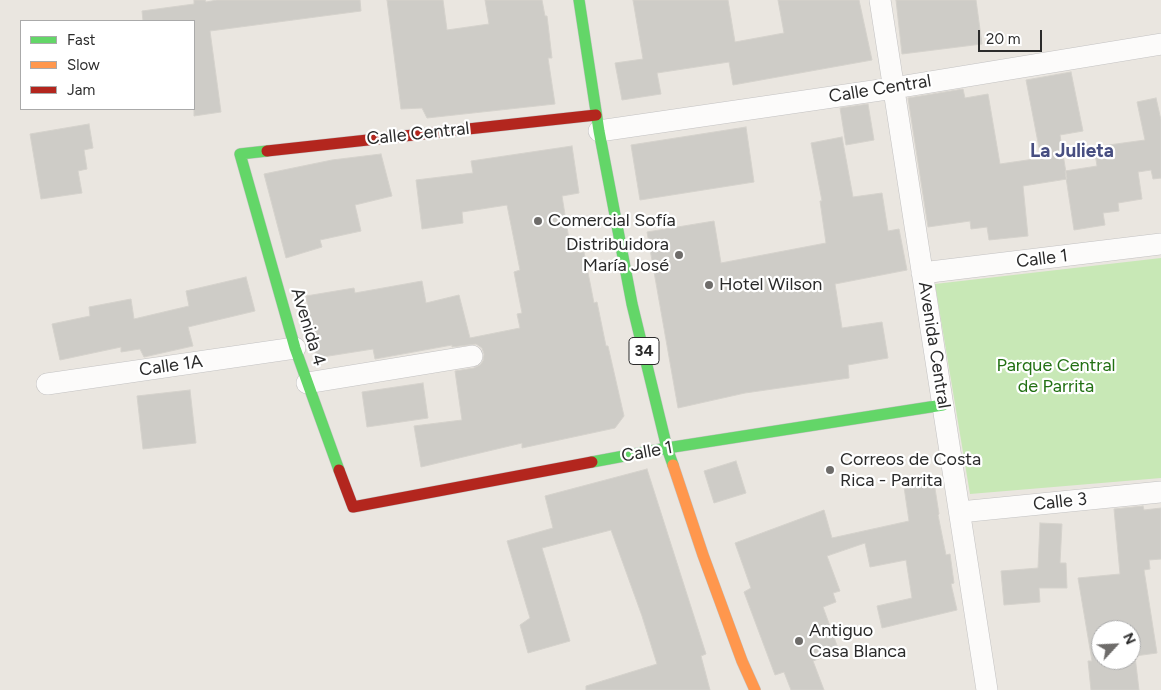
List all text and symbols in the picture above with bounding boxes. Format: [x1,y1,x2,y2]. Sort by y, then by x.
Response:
legend [20,20,195,110]
scale bar [981,20,1045,52]
text: 20 m [986,30,1020,48]
text: Fast [67,31,95,49]
text: Slow [67,56,100,74]
street label: Calle Central [827,70,933,108]
text: Jam [67,81,95,99]
street label: Calle Central [366,118,470,150]
district label: La Julieta [1030,140,1114,162]
place label: Comercial Sofía [548,210,676,232]
marker: Comercial Sofía [532,215,544,227]
place label: Distribuidora María José [566,234,669,276]
street label: Calle 1 [1015,245,1069,273]
marker: Distribuidora María José [673,249,685,261]
place label: Hotel Wilson [719,274,822,296]
marker: Hotel Wilson [703,279,715,291]
street label: Avenida Central [913,280,955,410]
street label: Avenida 4 [286,285,330,369]
road number: 34 [629,338,659,364]
street label: Calle 1A [138,351,204,381]
park label: Parque Central de Parrita [996,355,1116,398]
street label: Calle 1 [620,437,674,467]
place label: Correos de Costa Rica - Parrita [840,449,981,492]
marker: Correos de Costa Rica - Parrita [824,464,836,476]
street label: Calle 3 [1032,488,1088,516]
place label: Antiguo Casa Blanca [809,620,906,662]
north arrow [1091,620,1141,670]
text: N [1119,630,1139,647]
marker: Antiguo Casa Blanca [793,635,805,647]

